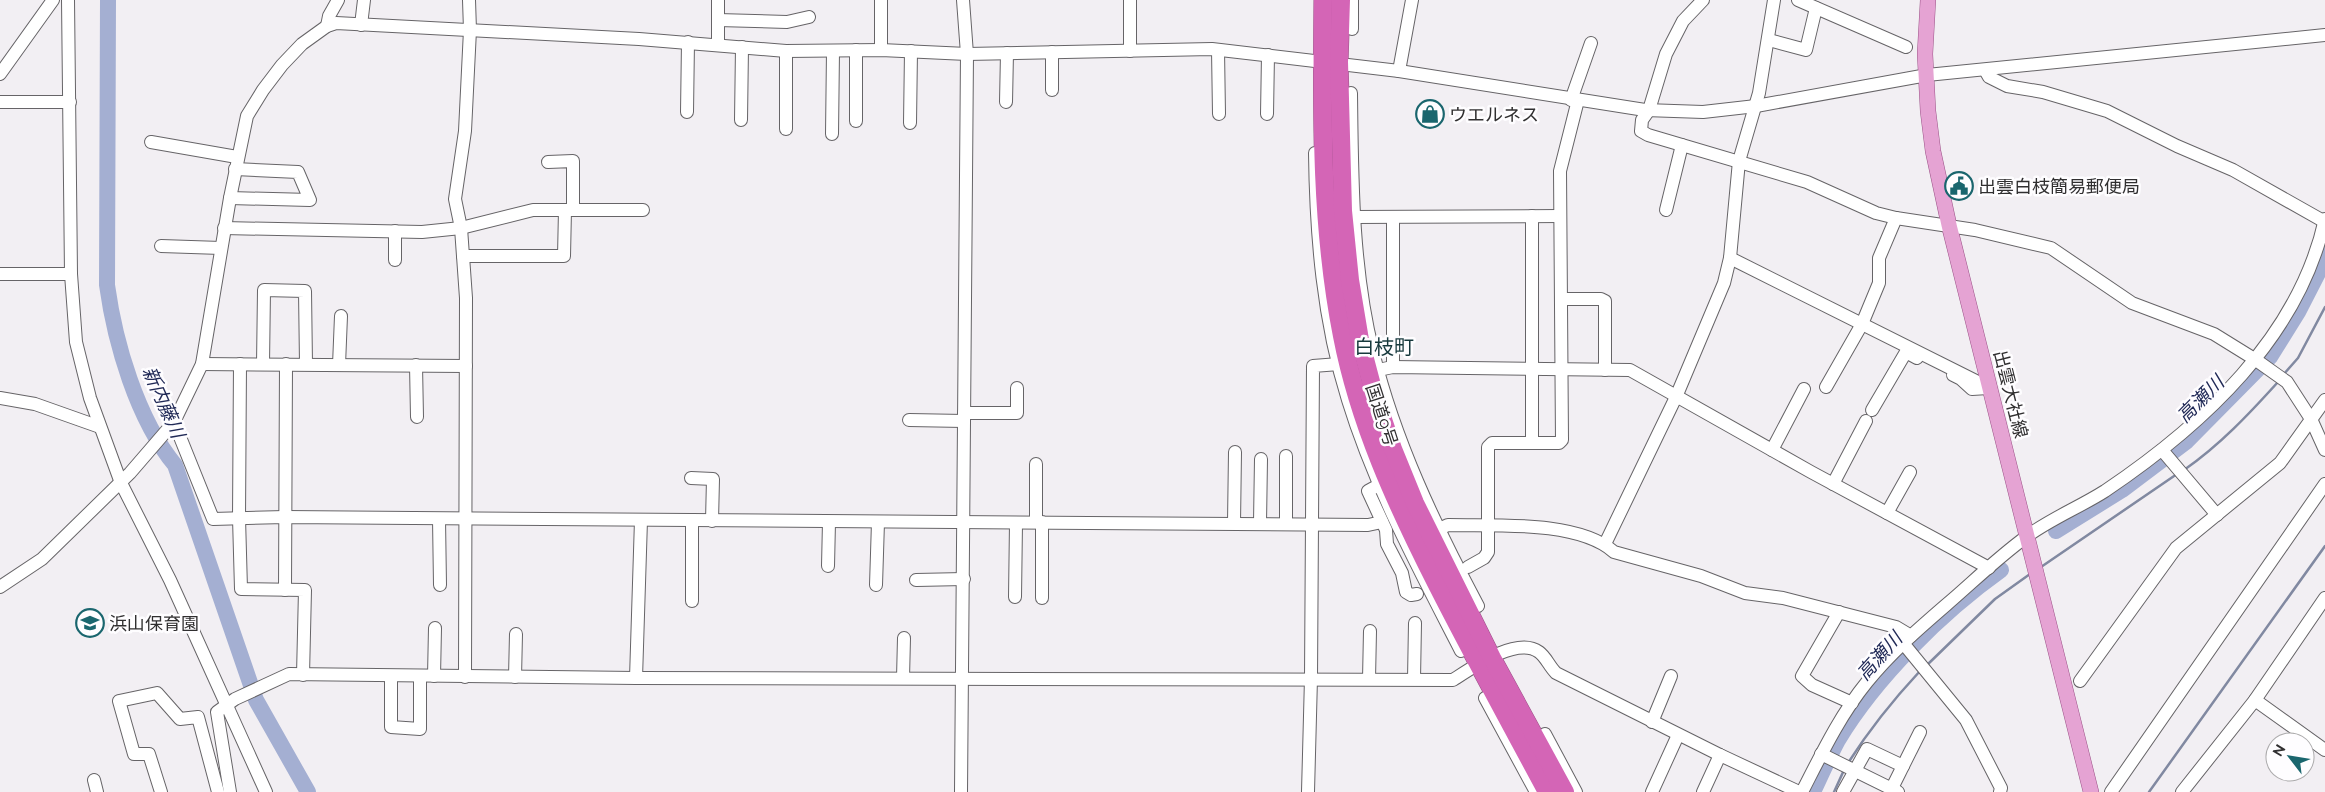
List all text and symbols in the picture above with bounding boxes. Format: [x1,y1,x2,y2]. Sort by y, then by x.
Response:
shop icon: ウエルネス [1415,99,1445,129]
place label: ウエルネス [1449,104,1539,125]
public building icon: 出雲白枝簡易郵便局 [1944,171,1974,201]
place label: 出雲白枝簡易郵便局 [1978,176,2140,197]
district label: 白枝町 [1354,335,1414,359]
street label: 出雲大社線 [1990,348,2032,440]
water label: 新内藤川 [138,363,190,443]
water label: 高瀬川 [2172,370,2229,427]
street label: 国道9号 [1362,381,1402,449]
school or university icon: 浜山保育園 [75,608,105,638]
place label: 浜山保育園 [109,613,199,634]
water label: 高瀬川 [1852,626,1908,685]
north arrow [2265,732,2315,782]
text: N [2269,742,2288,759]

